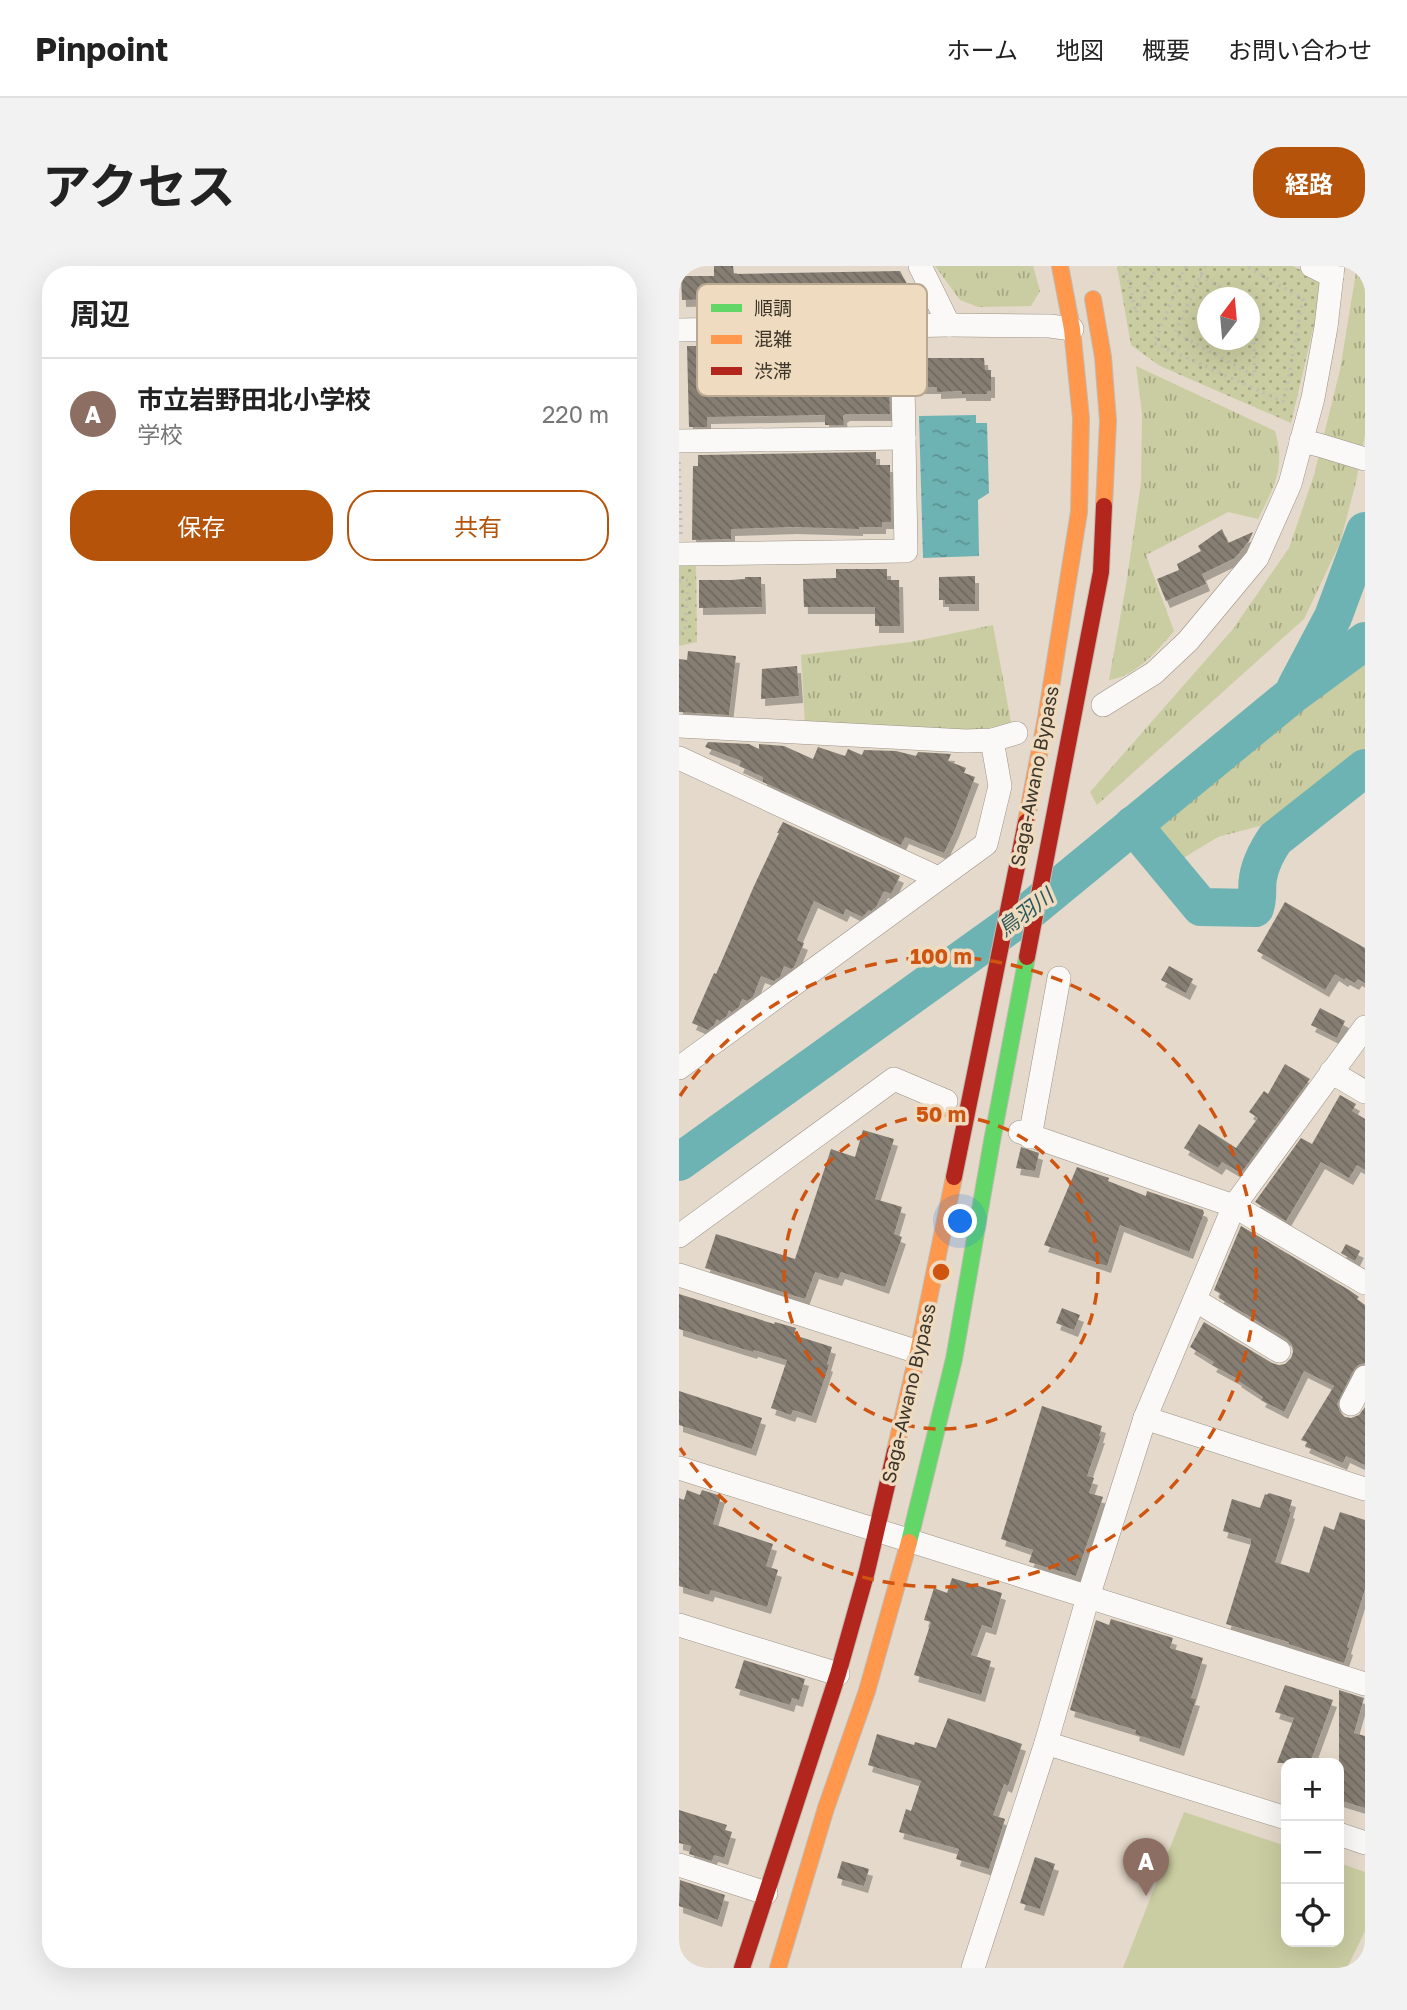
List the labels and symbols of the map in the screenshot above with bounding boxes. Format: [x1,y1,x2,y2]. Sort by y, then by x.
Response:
legend [697,284,927,396]
north arrow [1197,287,1260,350]
text: 順調 [754,296,792,319]
text: 混雑 [754,327,792,350]
text: 渋滞 [754,359,792,382]
street label: Saga-Awano Bypass [1005,684,1063,868]
water label: 鳥羽川 [992,881,1060,941]
text: 100 m [910,943,972,969]
text: 50 m [916,1101,966,1127]
your location [943,1204,977,1238]
centre of rings [929,1260,953,1284]
street label: Saga-Awano Bypass [876,1301,940,1485]
pin: A [1123,1838,1169,1896]

